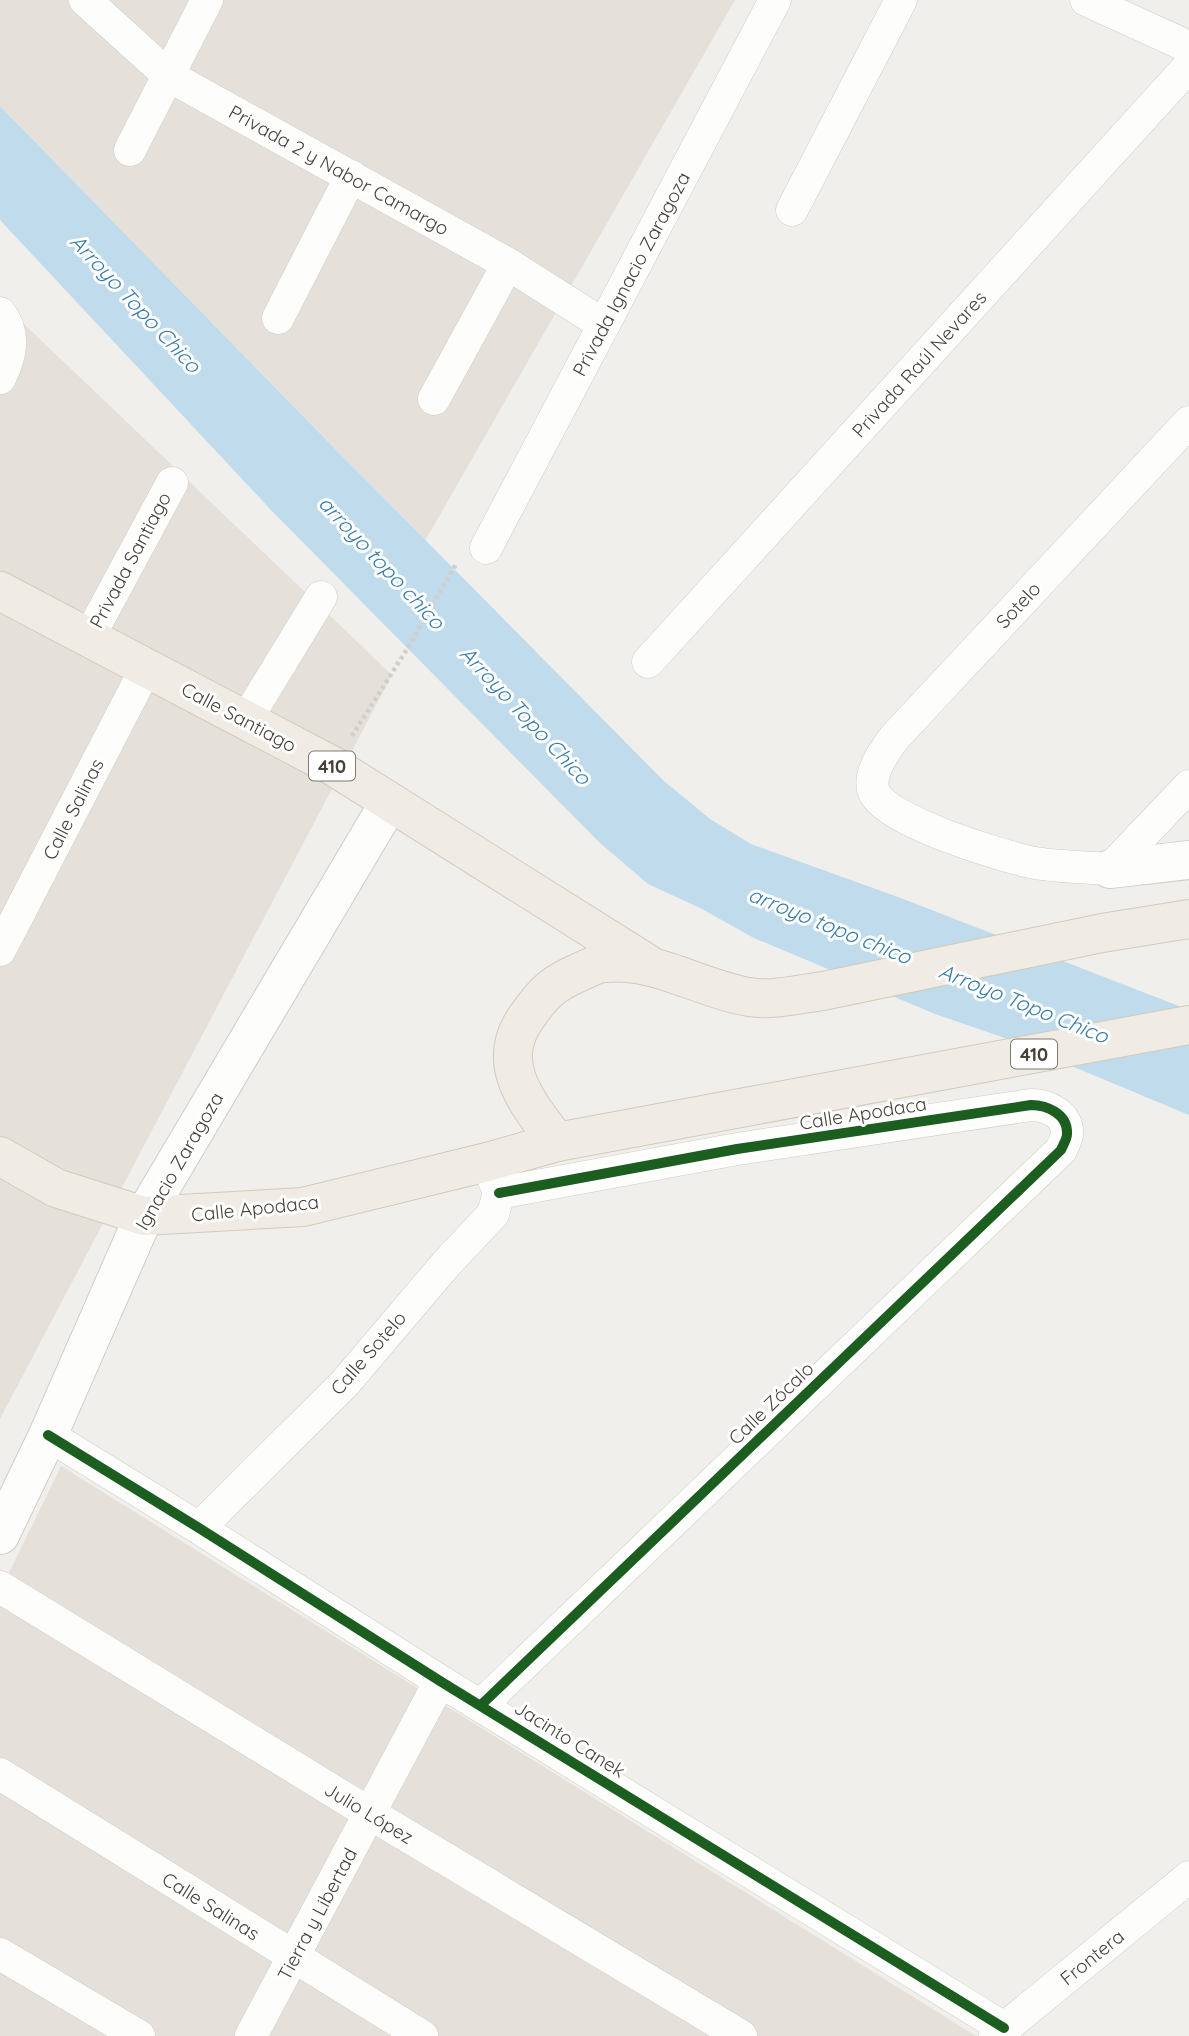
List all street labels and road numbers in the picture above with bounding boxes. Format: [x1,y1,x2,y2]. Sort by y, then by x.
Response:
street label: Privada 2 y Nabor Camargo [225,99,453,241]
street label: Privada Ignacio Zaragoza [567,168,695,380]
street label: Privada Raúl Nevares [847,286,991,442]
street label: Privada Santiago [84,488,176,632]
street label: Sotelo [991,577,1045,633]
street label: Calle Santiago [177,677,301,757]
road number: 410 [309,752,355,780]
street label: Calle Salinas [37,754,109,864]
road number: 410 [1011,1040,1057,1069]
street label: Ignacio Zaragoza [130,1088,228,1234]
street label: Calle Apodaca [798,1091,928,1135]
street label: Calle Apodaca [190,1189,320,1227]
street label: Calle Sotelo [325,1306,411,1400]
street label: Calle Zócalo [723,1356,819,1450]
street label: Jacinto Canek [510,1695,630,1783]
street label: Julio López [320,1777,418,1849]
street label: Tierra y Libertad [272,1844,362,1984]
street label: Calle Salinas [158,1867,264,1945]
street label: Frontera [1055,1924,1129,1990]

